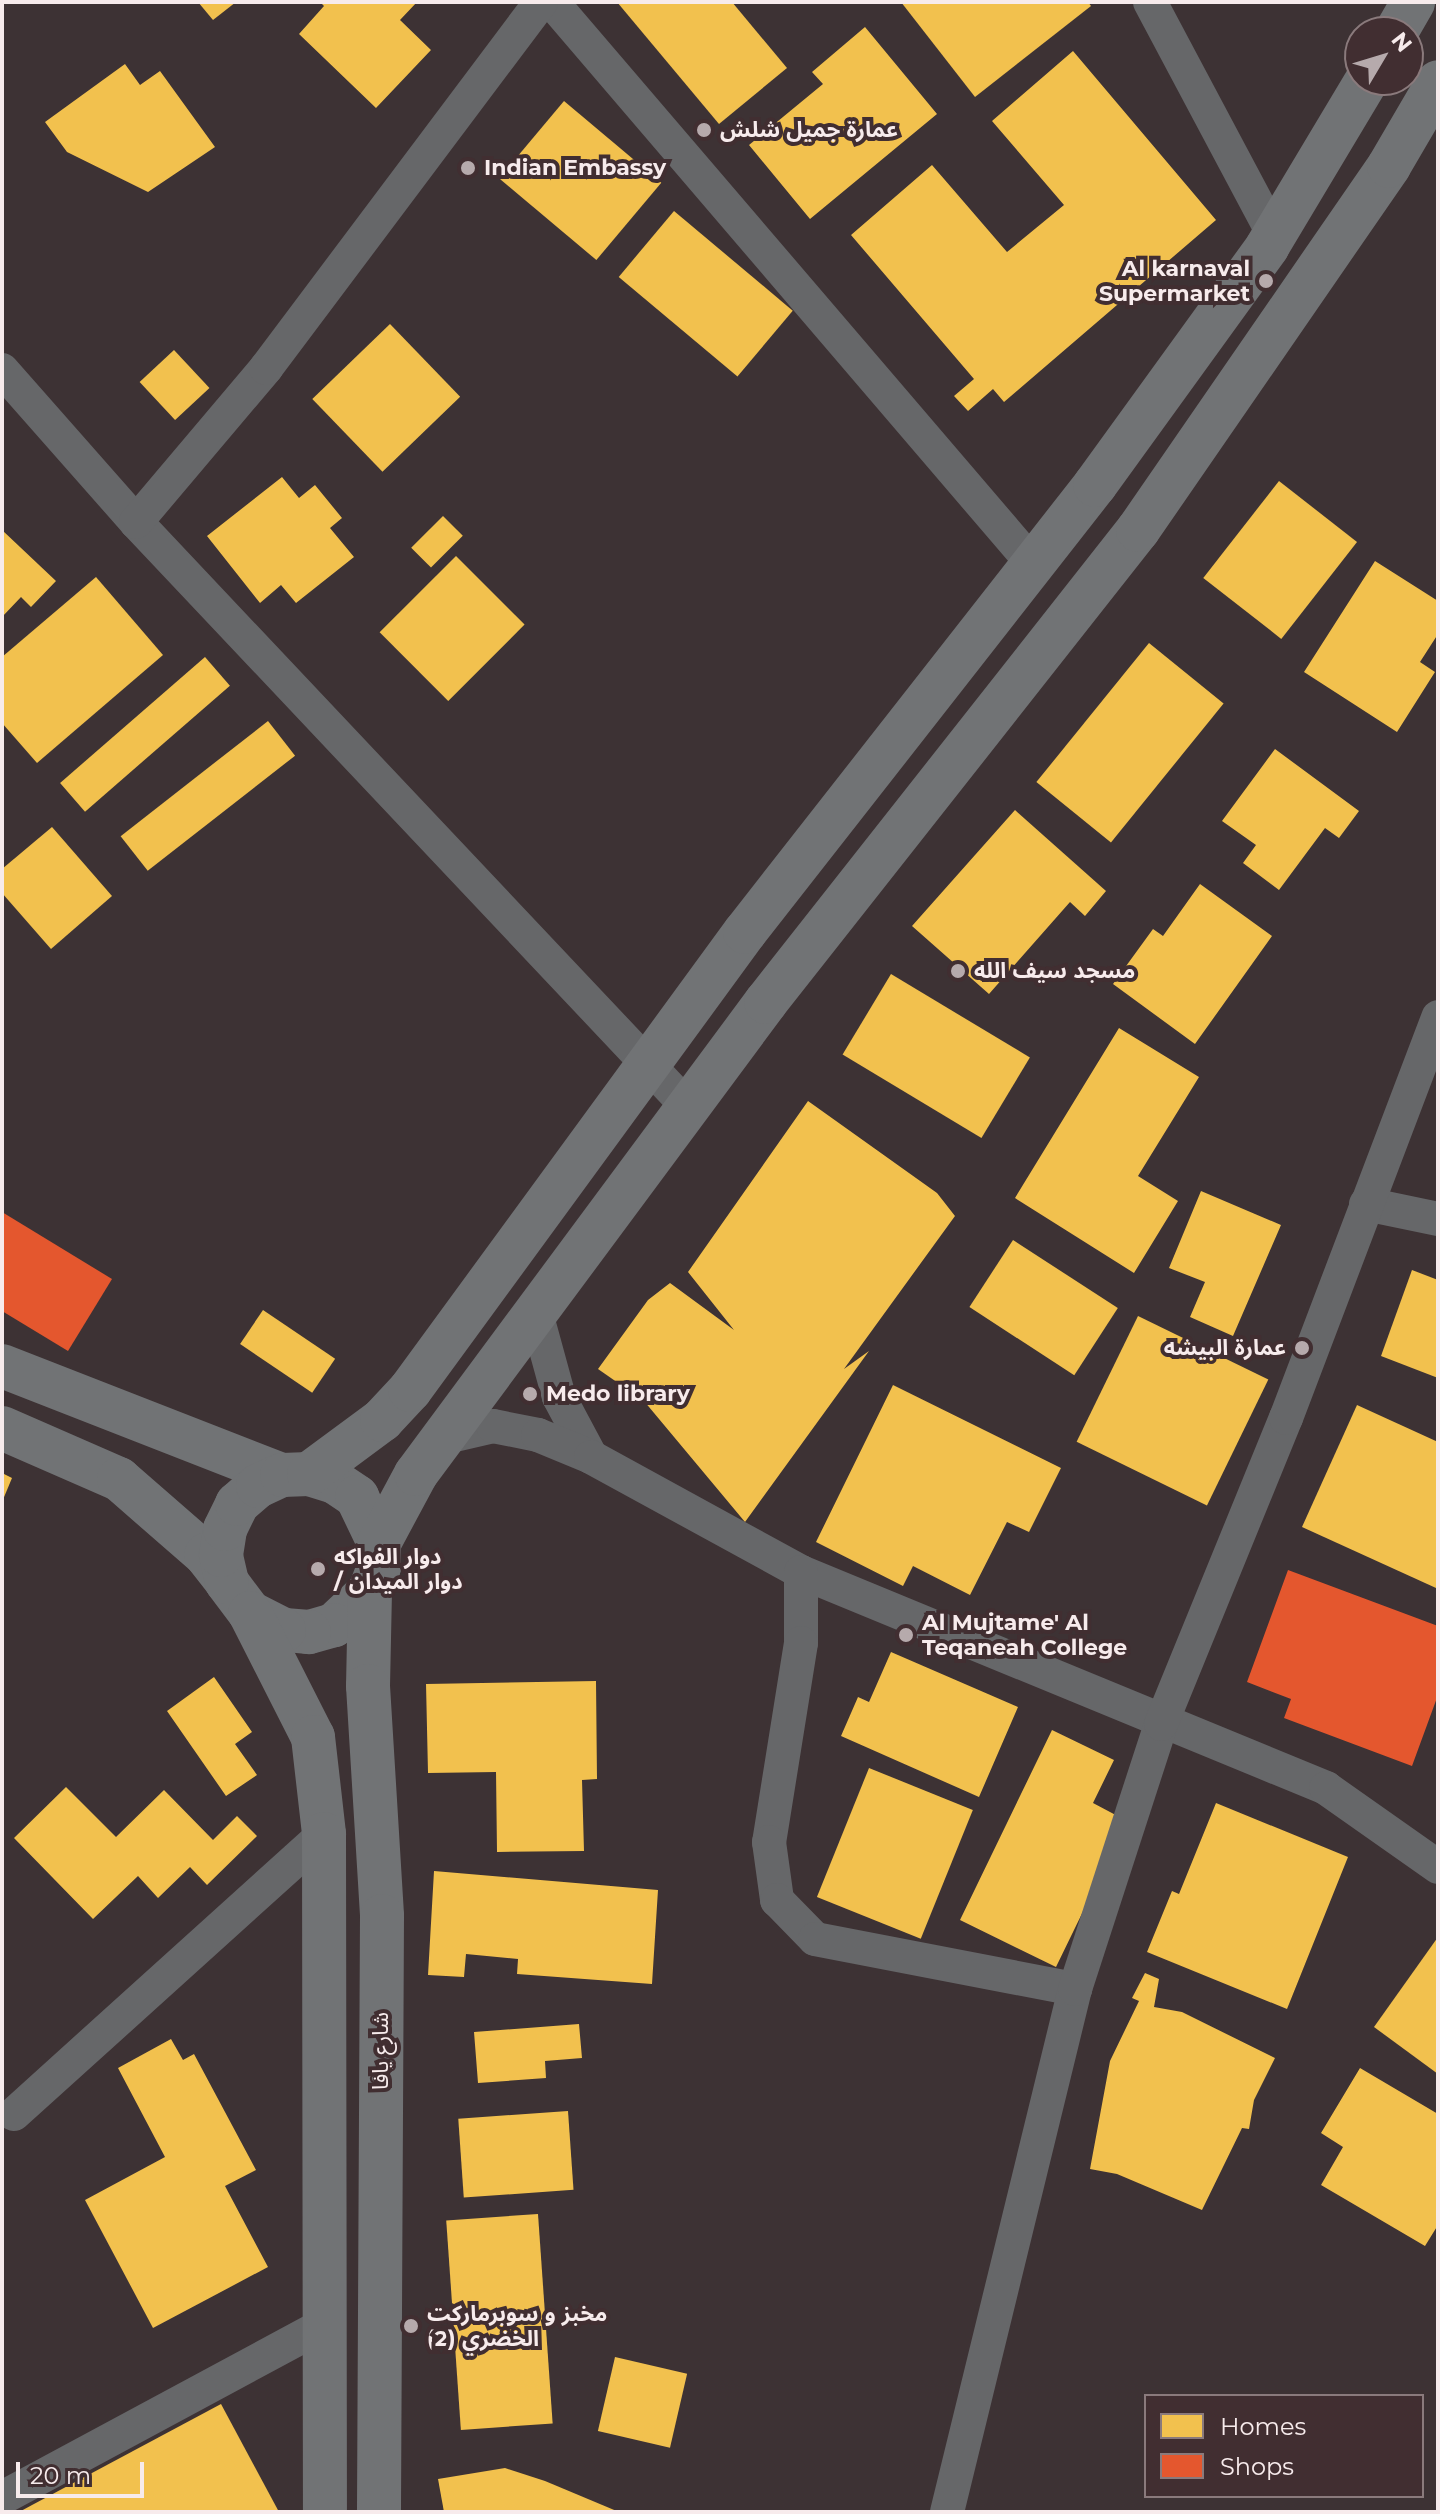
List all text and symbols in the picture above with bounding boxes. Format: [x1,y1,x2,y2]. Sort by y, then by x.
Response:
north arrow [1344,16,1424,96]
text: N [1386,27,1418,57]
place label: عمارة جميل شلش [720,117,898,143]
marker: عمارة جميل شلش [695,121,713,139]
place label: Indian Embassy [484,155,666,181]
marker: Indian Embassy [459,159,477,177]
place label: Al karnaval Supermarket [1099,255,1250,306]
marker: Al karnaval Supermarket [1257,272,1275,290]
place label: مسجد سيف الله [974,958,1135,984]
marker: مسجد سيف الله [949,962,967,980]
place label: عمارة البيشه [1164,1335,1286,1361]
marker: عمارة البيشه [1293,1339,1311,1357]
place label: Medo library [546,1381,690,1407]
marker: Medo library [521,1385,539,1403]
place label: دوار الفواكه / دوار الميدان [334,1543,463,1594]
marker: دوار الفواكه / دوار الميدان [309,1560,327,1578]
place label: Al Mujtame' Al Teqaneah College [922,1609,1127,1660]
marker: Al Mujtame' Al Teqaneah College [897,1626,915,1644]
street label: شارع يافا [368,2012,394,2090]
place label: مخبز و سوبرماركت الخضري (2) [427,2300,607,2352]
marker: مخبز و سوبرماركت الخضري (2) [402,2317,420,2335]
legend [1144,2394,1424,2498]
text: Homes [1220,2412,1306,2441]
scale bar [20,2446,148,2496]
text: Shops [1220,2452,1294,2481]
text: 20 m [30,2461,91,2490]

